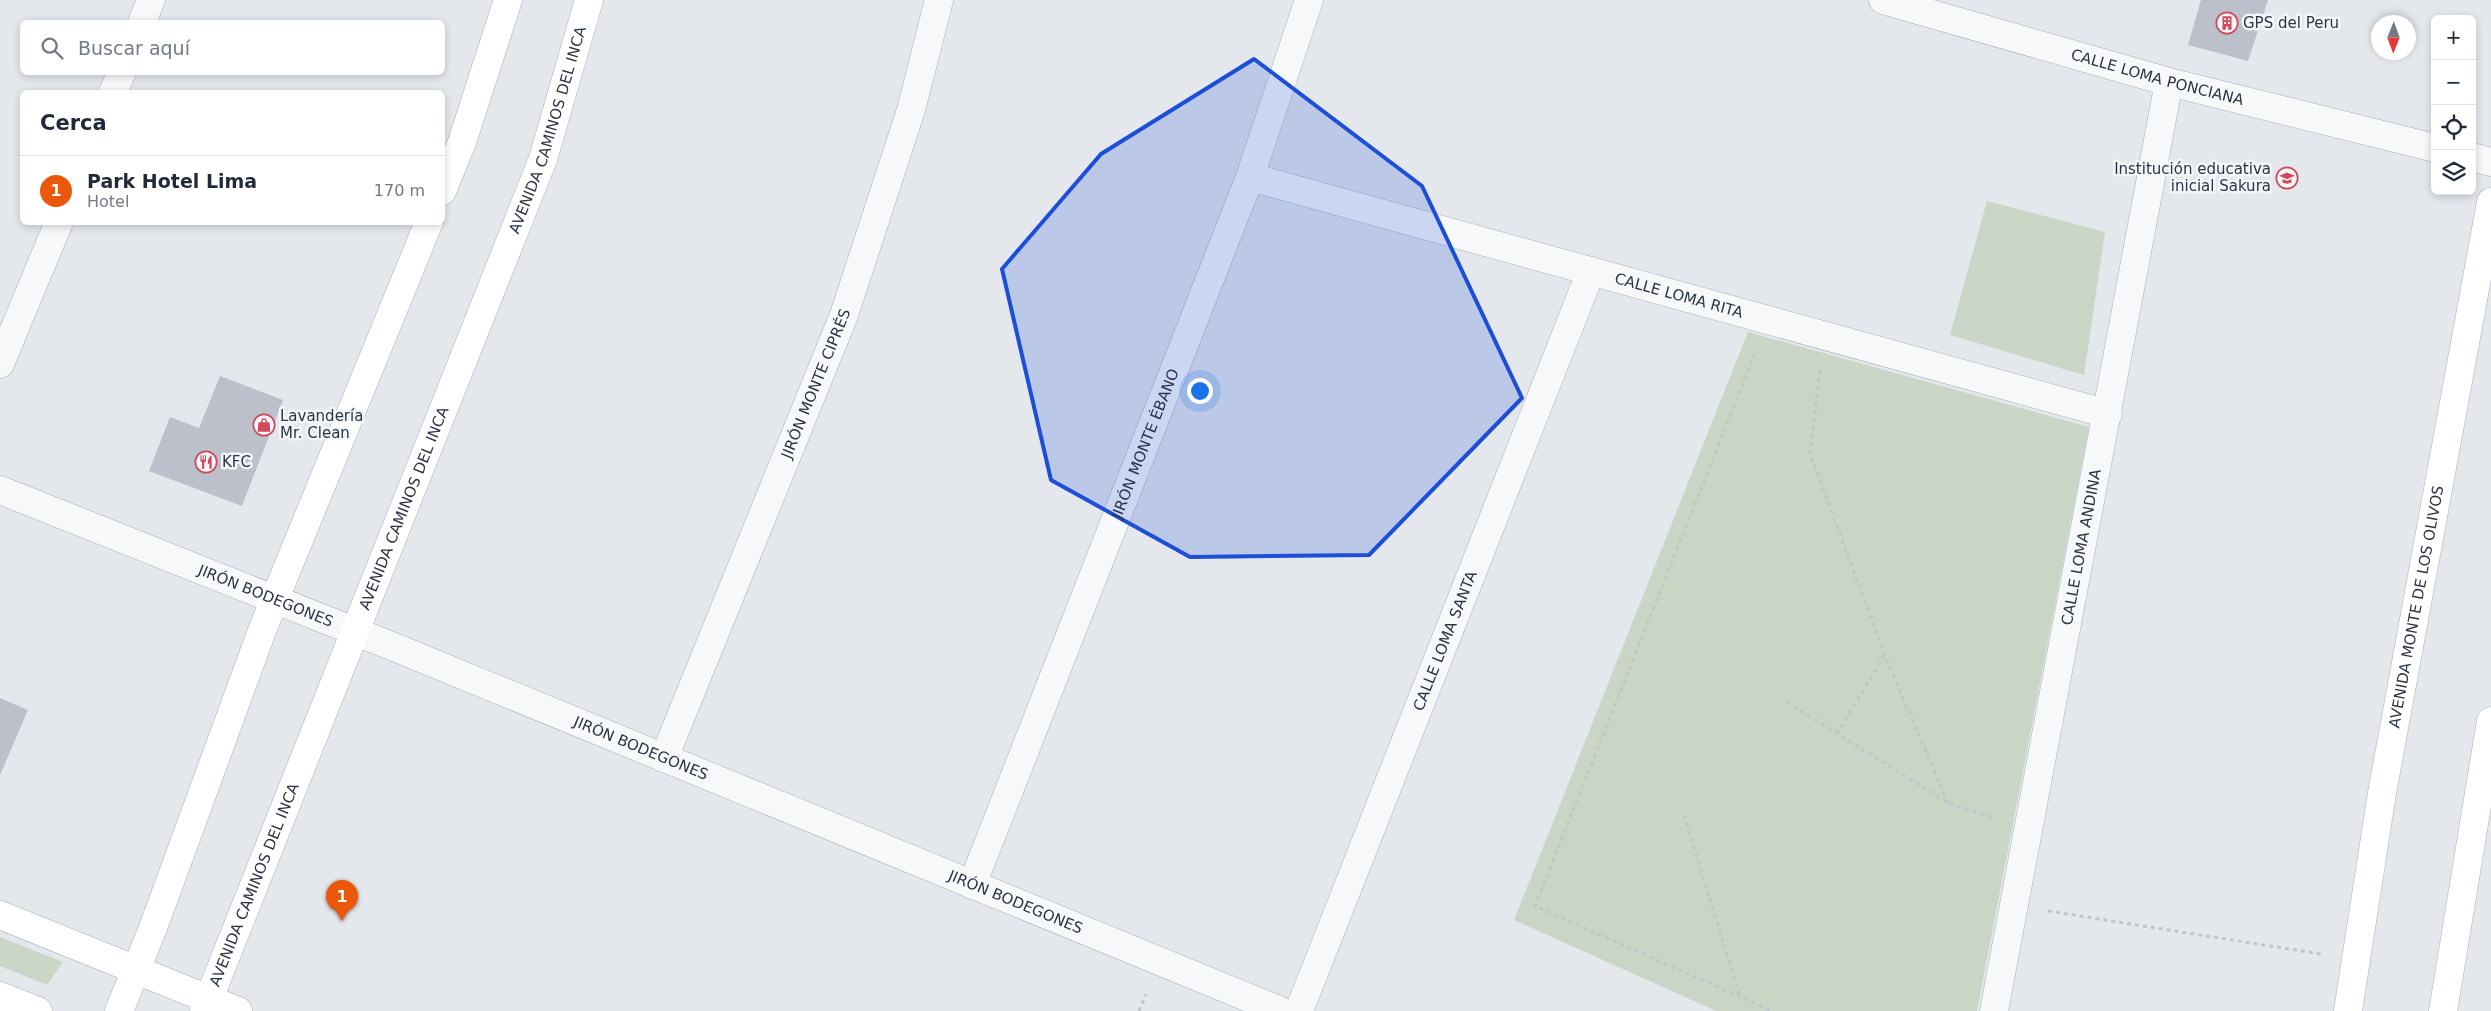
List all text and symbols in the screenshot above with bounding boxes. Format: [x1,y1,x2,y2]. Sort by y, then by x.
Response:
building icon: GPS del Peru [2215,11,2239,35]
place label: GPS del Peru [2243,14,2339,32]
north arrow [2371,15,2416,60]
map controls [2431,15,2476,195]
button: + [2431,15,2476,60]
search box [20,20,445,75]
street label: AVENIDA CAMINOS DEL INCA [505,24,590,236]
icon: search [38,34,66,62]
text: Buscar aquí [78,37,190,59]
street label: CALLE LOMA PONCIANA [2069,45,2246,109]
button: − [2431,60,2476,105]
button: locate [2431,105,2476,150]
text: Cerca [40,111,107,135]
button: layers [2431,150,2476,195]
place label: Institución educativa inicial Sakura [2114,160,2271,195]
school or university icon: Institución educativa inicial Sakura [2275,166,2299,190]
text: Park Hotel Lima [87,170,257,192]
text: 1 [50,181,62,200]
text: 170 m [374,181,425,200]
text: Hotel [87,192,129,211]
street label: CALLE LOMA RITA [1613,269,1746,322]
street label: JIRÓN MONTE CIPRÉS [777,307,854,462]
street label: JIRÓN MONTE ÉBANO [1107,366,1183,522]
your location [1187,378,1213,404]
street label: AVENIDA CAMINOS DEL INCA [355,403,453,613]
place label: Lavandería Mr. Clean [280,407,363,442]
shop icon: Lavandería Mr. Clean [252,413,276,437]
restaurant icon: KFC [194,450,218,474]
place label: KFC [222,453,251,471]
street label: CALLE LOMA ANDINA [2058,467,2105,627]
street label: AVENIDA MONTE DE LOS OLIVOS [2385,484,2448,729]
street label: JIRÓN BODEGONES [195,561,336,631]
street label: CALLE LOMA SANTA [1409,568,1481,713]
street label: JIRÓN BODEGONES [570,712,711,784]
street label: AVENIDA CAMINOS DEL INCA [206,780,303,989]
street label: JIRÓN BODEGONES [945,866,1085,938]
pin: 1 [326,880,358,921]

